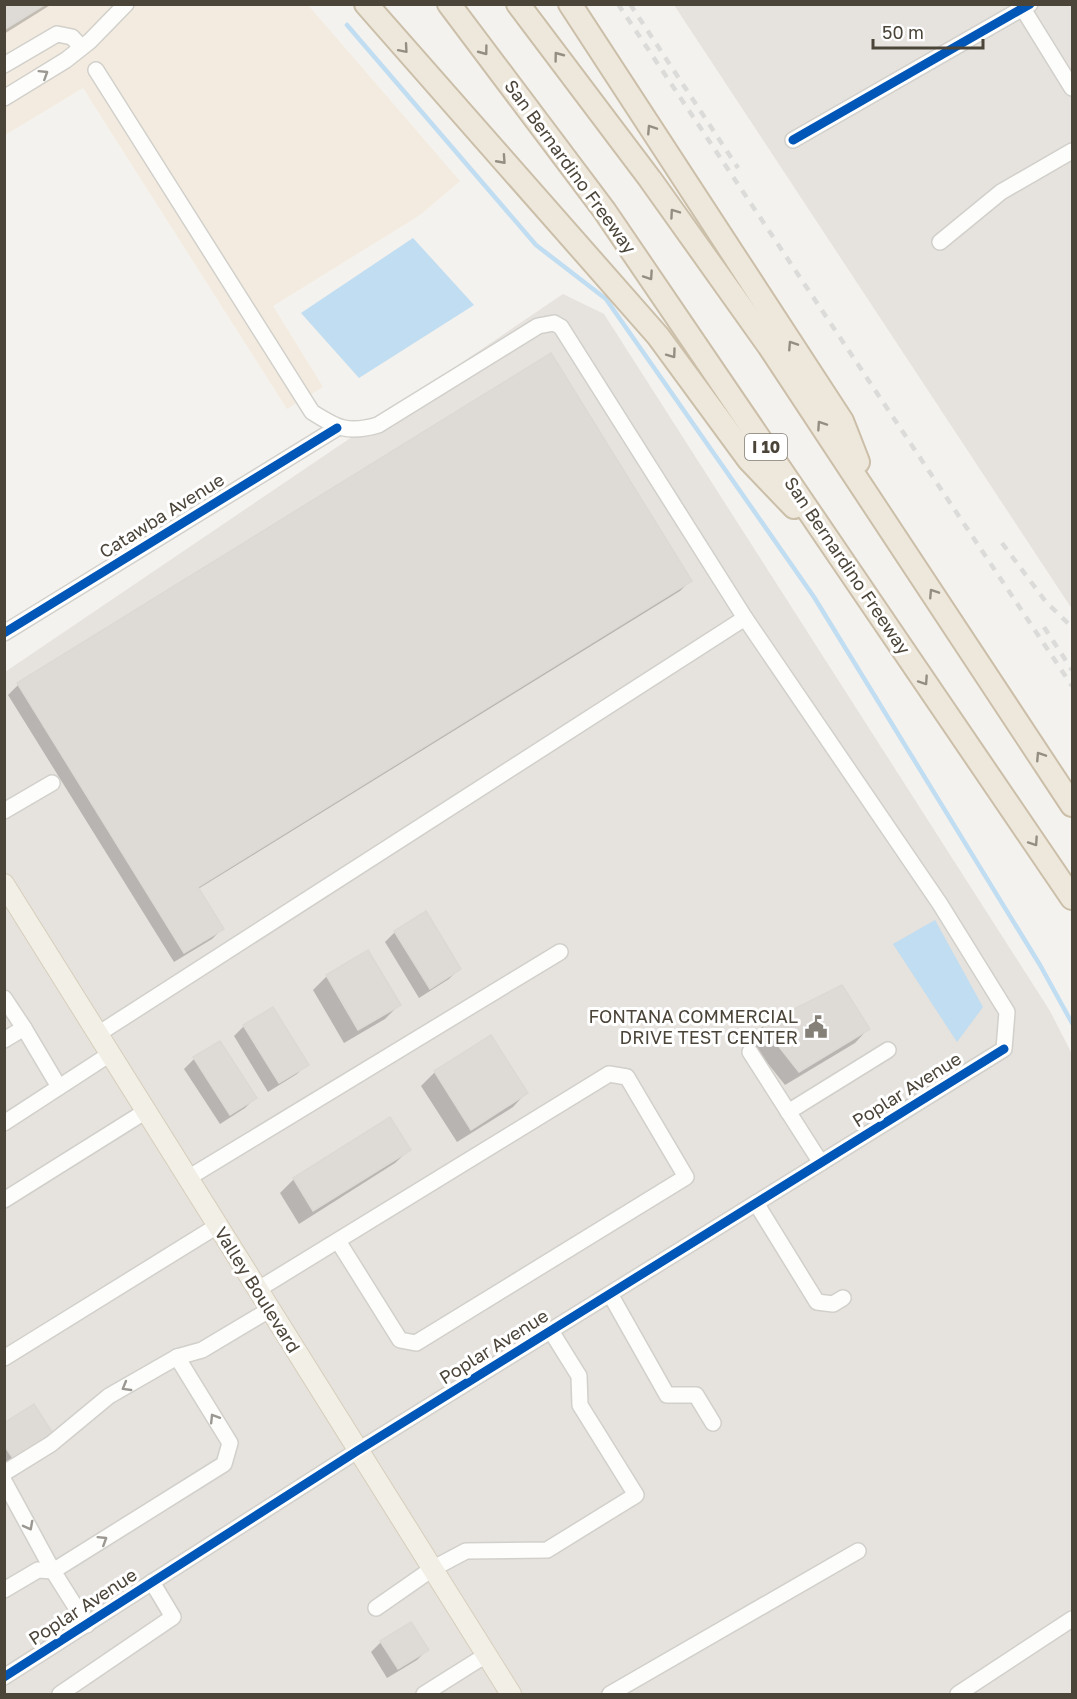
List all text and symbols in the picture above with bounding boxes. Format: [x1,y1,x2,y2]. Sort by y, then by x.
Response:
scale bar [873,12,982,50]
text: 50 m [882,21,924,43]
one-way arrow [397,42,408,53]
one-way arrow [477,45,488,56]
one-way arrow [554,52,565,63]
one-way arrow [38,69,48,81]
street label: San Bernardino Freeway [500,75,641,258]
one-way arrow [647,125,659,135]
one-way arrow [495,153,506,164]
one-way arrow [670,208,681,219]
one-way arrow [642,270,653,281]
one-way arrow [788,341,799,352]
one-way arrow [665,348,676,359]
one-way arrow [817,420,828,431]
road number: I 10 [745,434,787,460]
street label: Catawba Avenue [95,468,228,562]
street label: San Bernardino Freeway [780,472,916,658]
one-way arrow [929,589,940,600]
one-way arrow [917,674,928,685]
one-way arrow [1036,752,1048,762]
one-way arrow [1027,835,1038,846]
place label: FONTANA COMMERCIAL DRIVE TEST CENTER [588,1005,798,1048]
public building icon: FONTANA COMMERCIAL DRIVE TEST CENTER [803,1014,829,1040]
street label: Poplar Avenue [848,1047,965,1131]
street label: Valley Boulevard [210,1223,305,1356]
street label: Poplar Avenue [435,1304,552,1388]
one-way arrow [122,1379,132,1391]
one-way arrow [210,1414,222,1424]
one-way arrow [22,1520,33,1530]
one-way arrow [96,1536,107,1547]
street label: Poplar Avenue [24,1563,141,1649]

